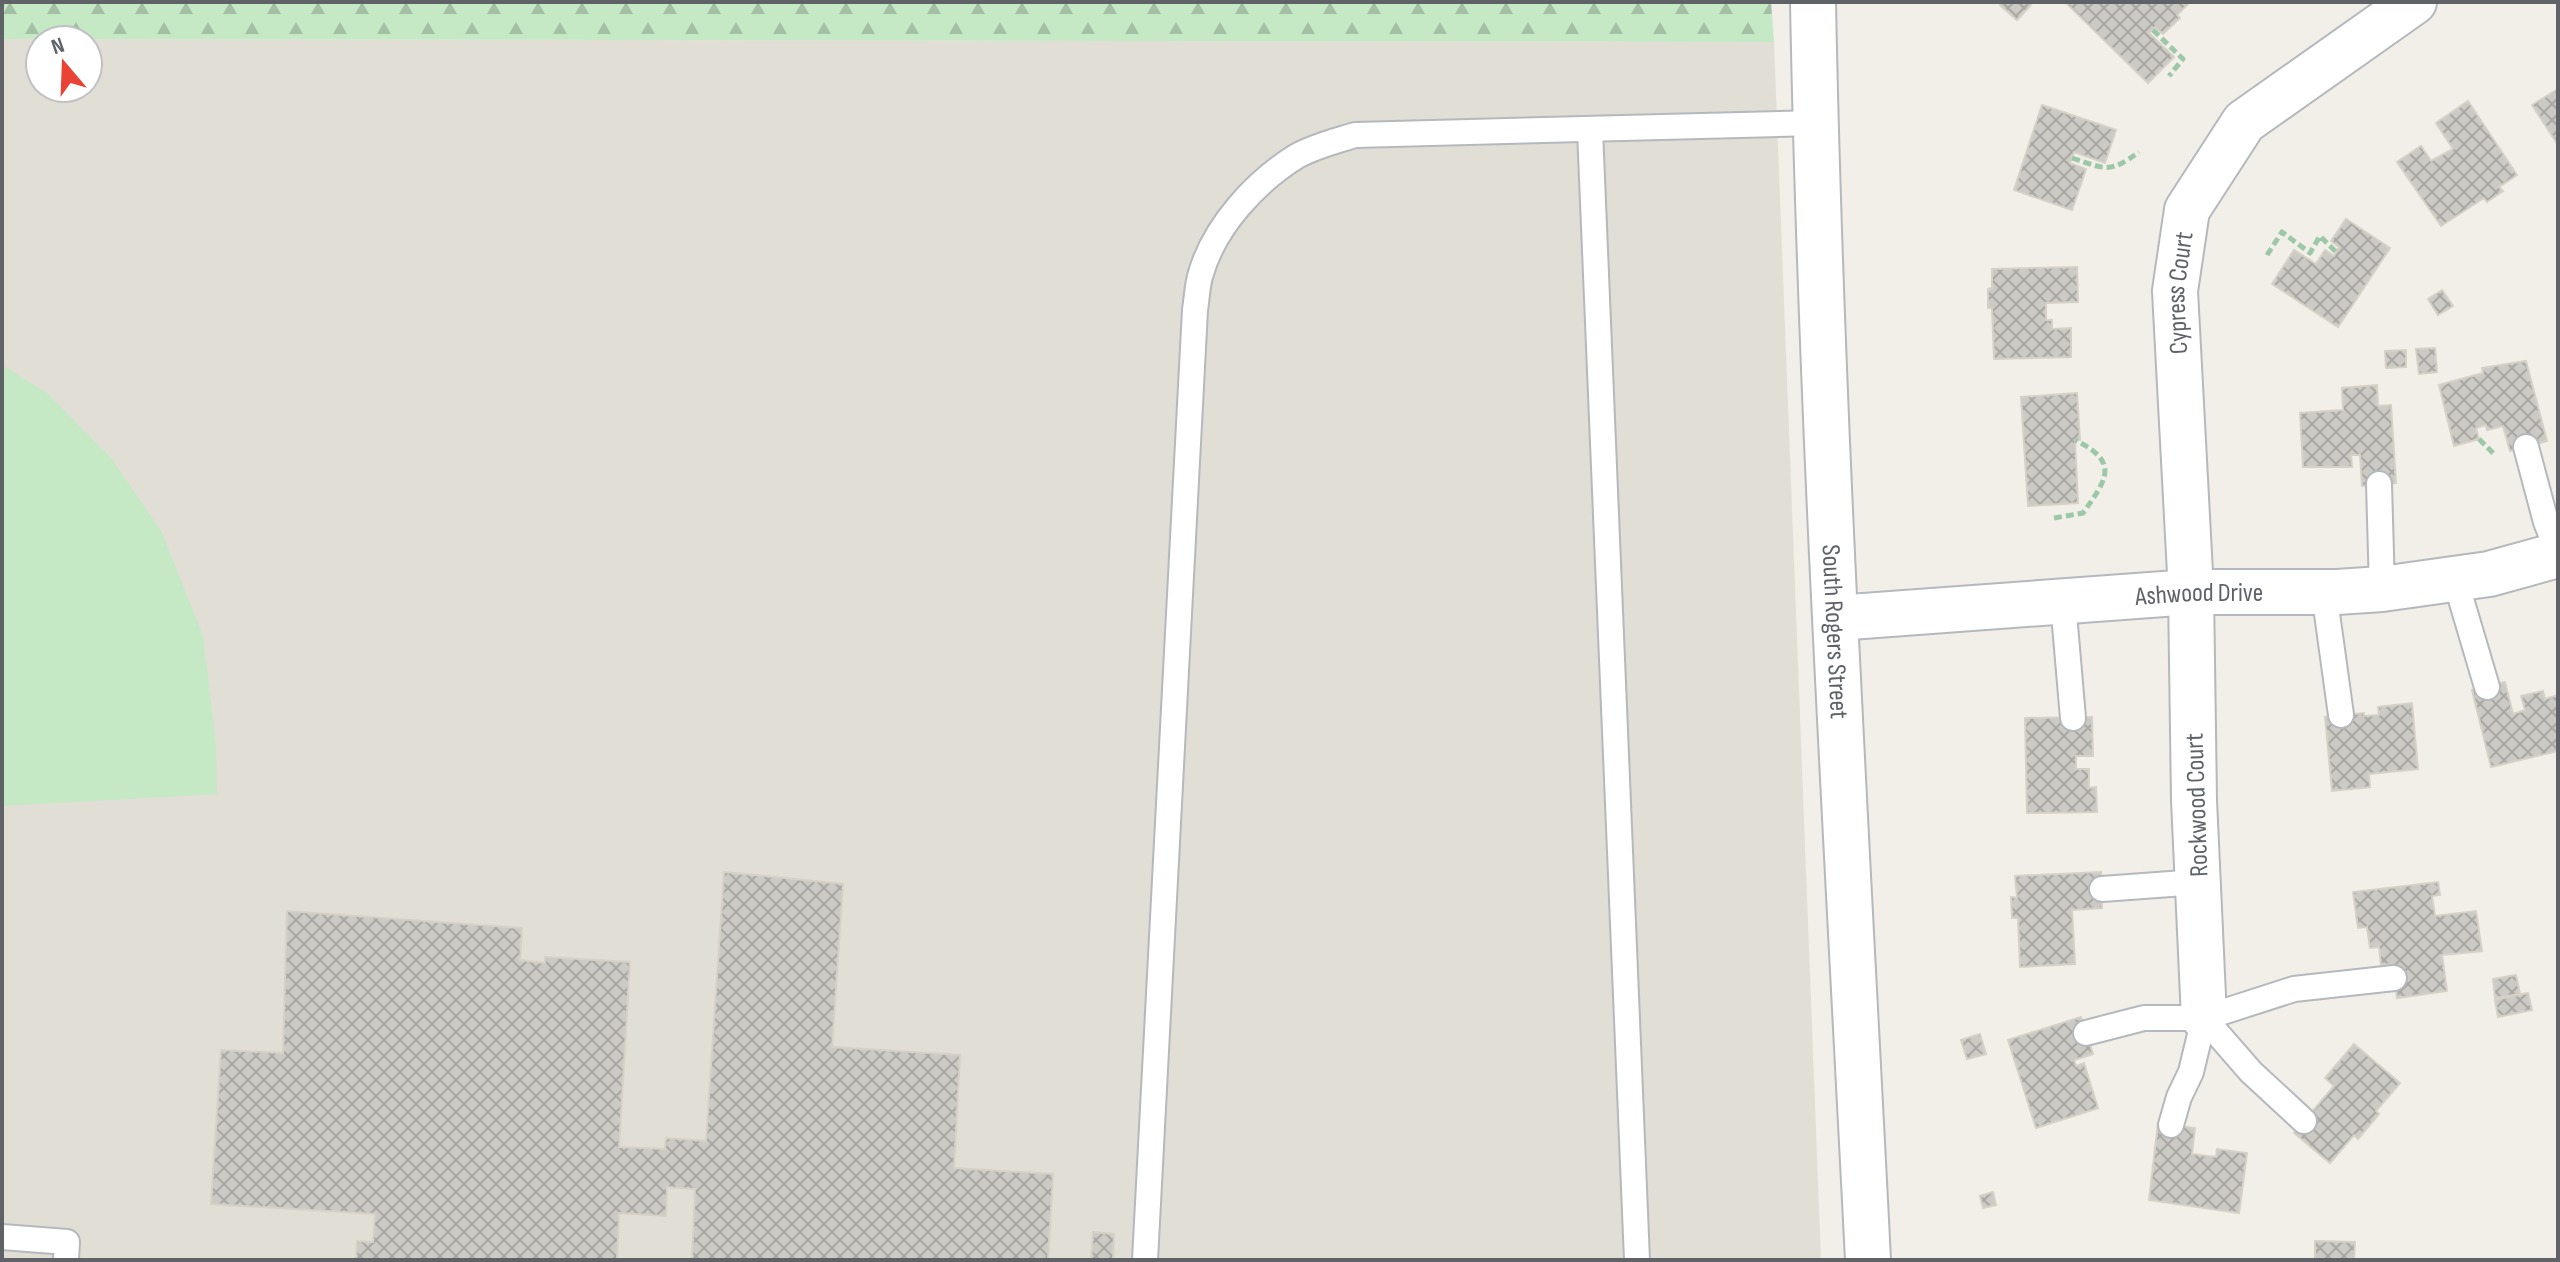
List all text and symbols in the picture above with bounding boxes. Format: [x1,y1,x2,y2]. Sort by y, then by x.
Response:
north arrow [24,24,104,104]
text: N [48,32,68,61]
street label: Cypress Court [2161,230,2201,355]
street label: South Rogers Street [1815,544,1854,720]
street label: Ashwood Drive [2133,578,2263,613]
street label: Rockwood Court [2179,733,2215,877]

